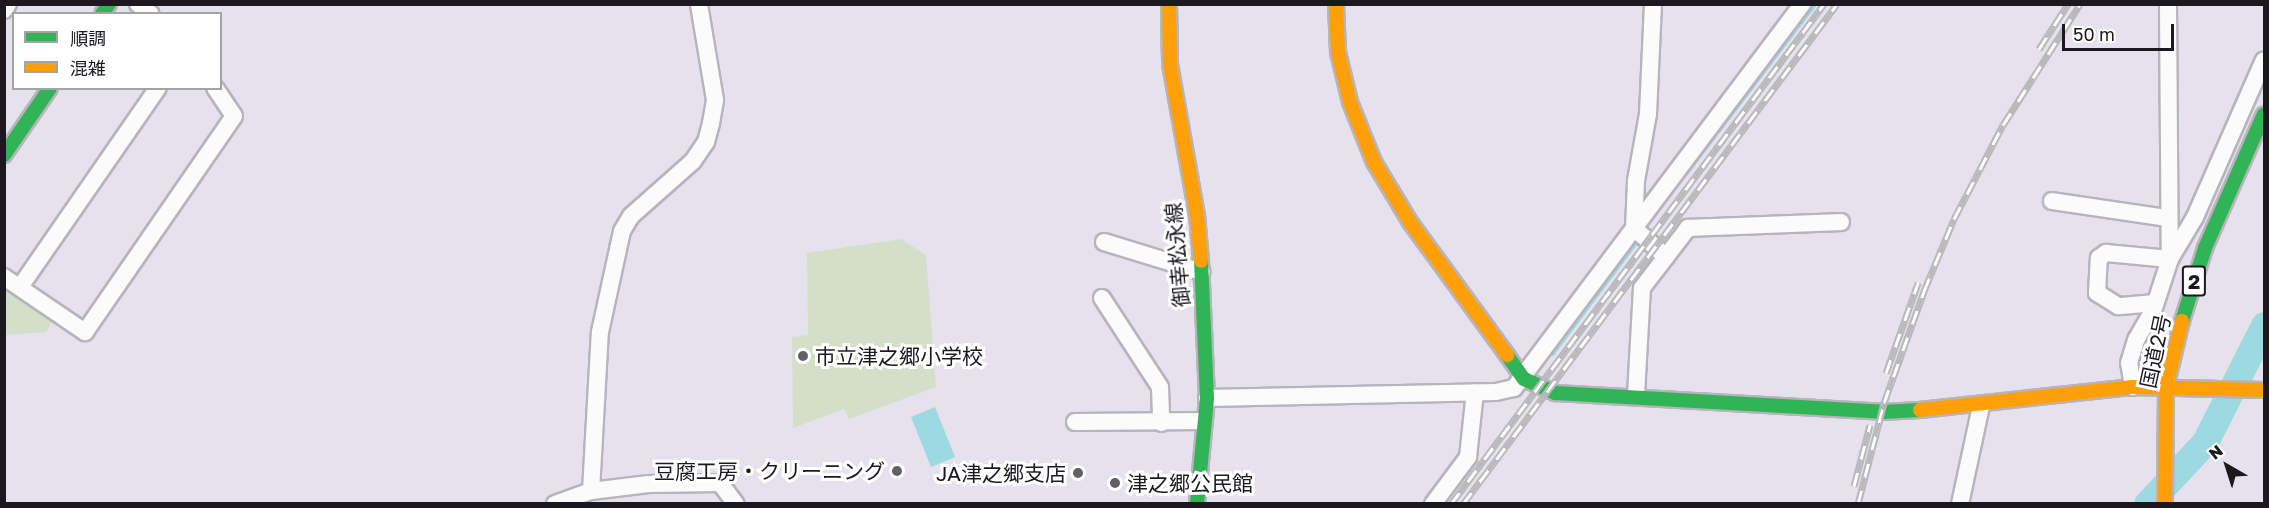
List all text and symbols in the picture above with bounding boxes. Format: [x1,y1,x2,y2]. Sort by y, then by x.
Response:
legend [12,12,222,90]
scale bar [2065,12,2178,50]
text: 50 m [2073,23,2115,45]
text: 順調 [70,27,106,49]
text: 混雑 [70,57,106,79]
street label: 御幸松永線 [1160,202,1194,308]
road number: 2 [2180,264,2208,298]
street label: 国道2号 [2135,312,2175,390]
place label: 市立津之郷小学校 [815,343,983,369]
marker: 市立津之郷小学校 [796,349,810,363]
north arrow [2197,436,2257,496]
text: N [2205,440,2227,464]
place label: 豆腐工房・クリーニング [654,458,885,484]
place label: JA津之郷支店 [936,460,1066,486]
marker: 豆腐工房・クリーニング [890,464,904,478]
marker: JA津之郷支店 [1071,466,1085,480]
place label: 津之郷公民館 [1127,470,1253,496]
marker: 津之郷公民館 [1108,476,1122,490]

